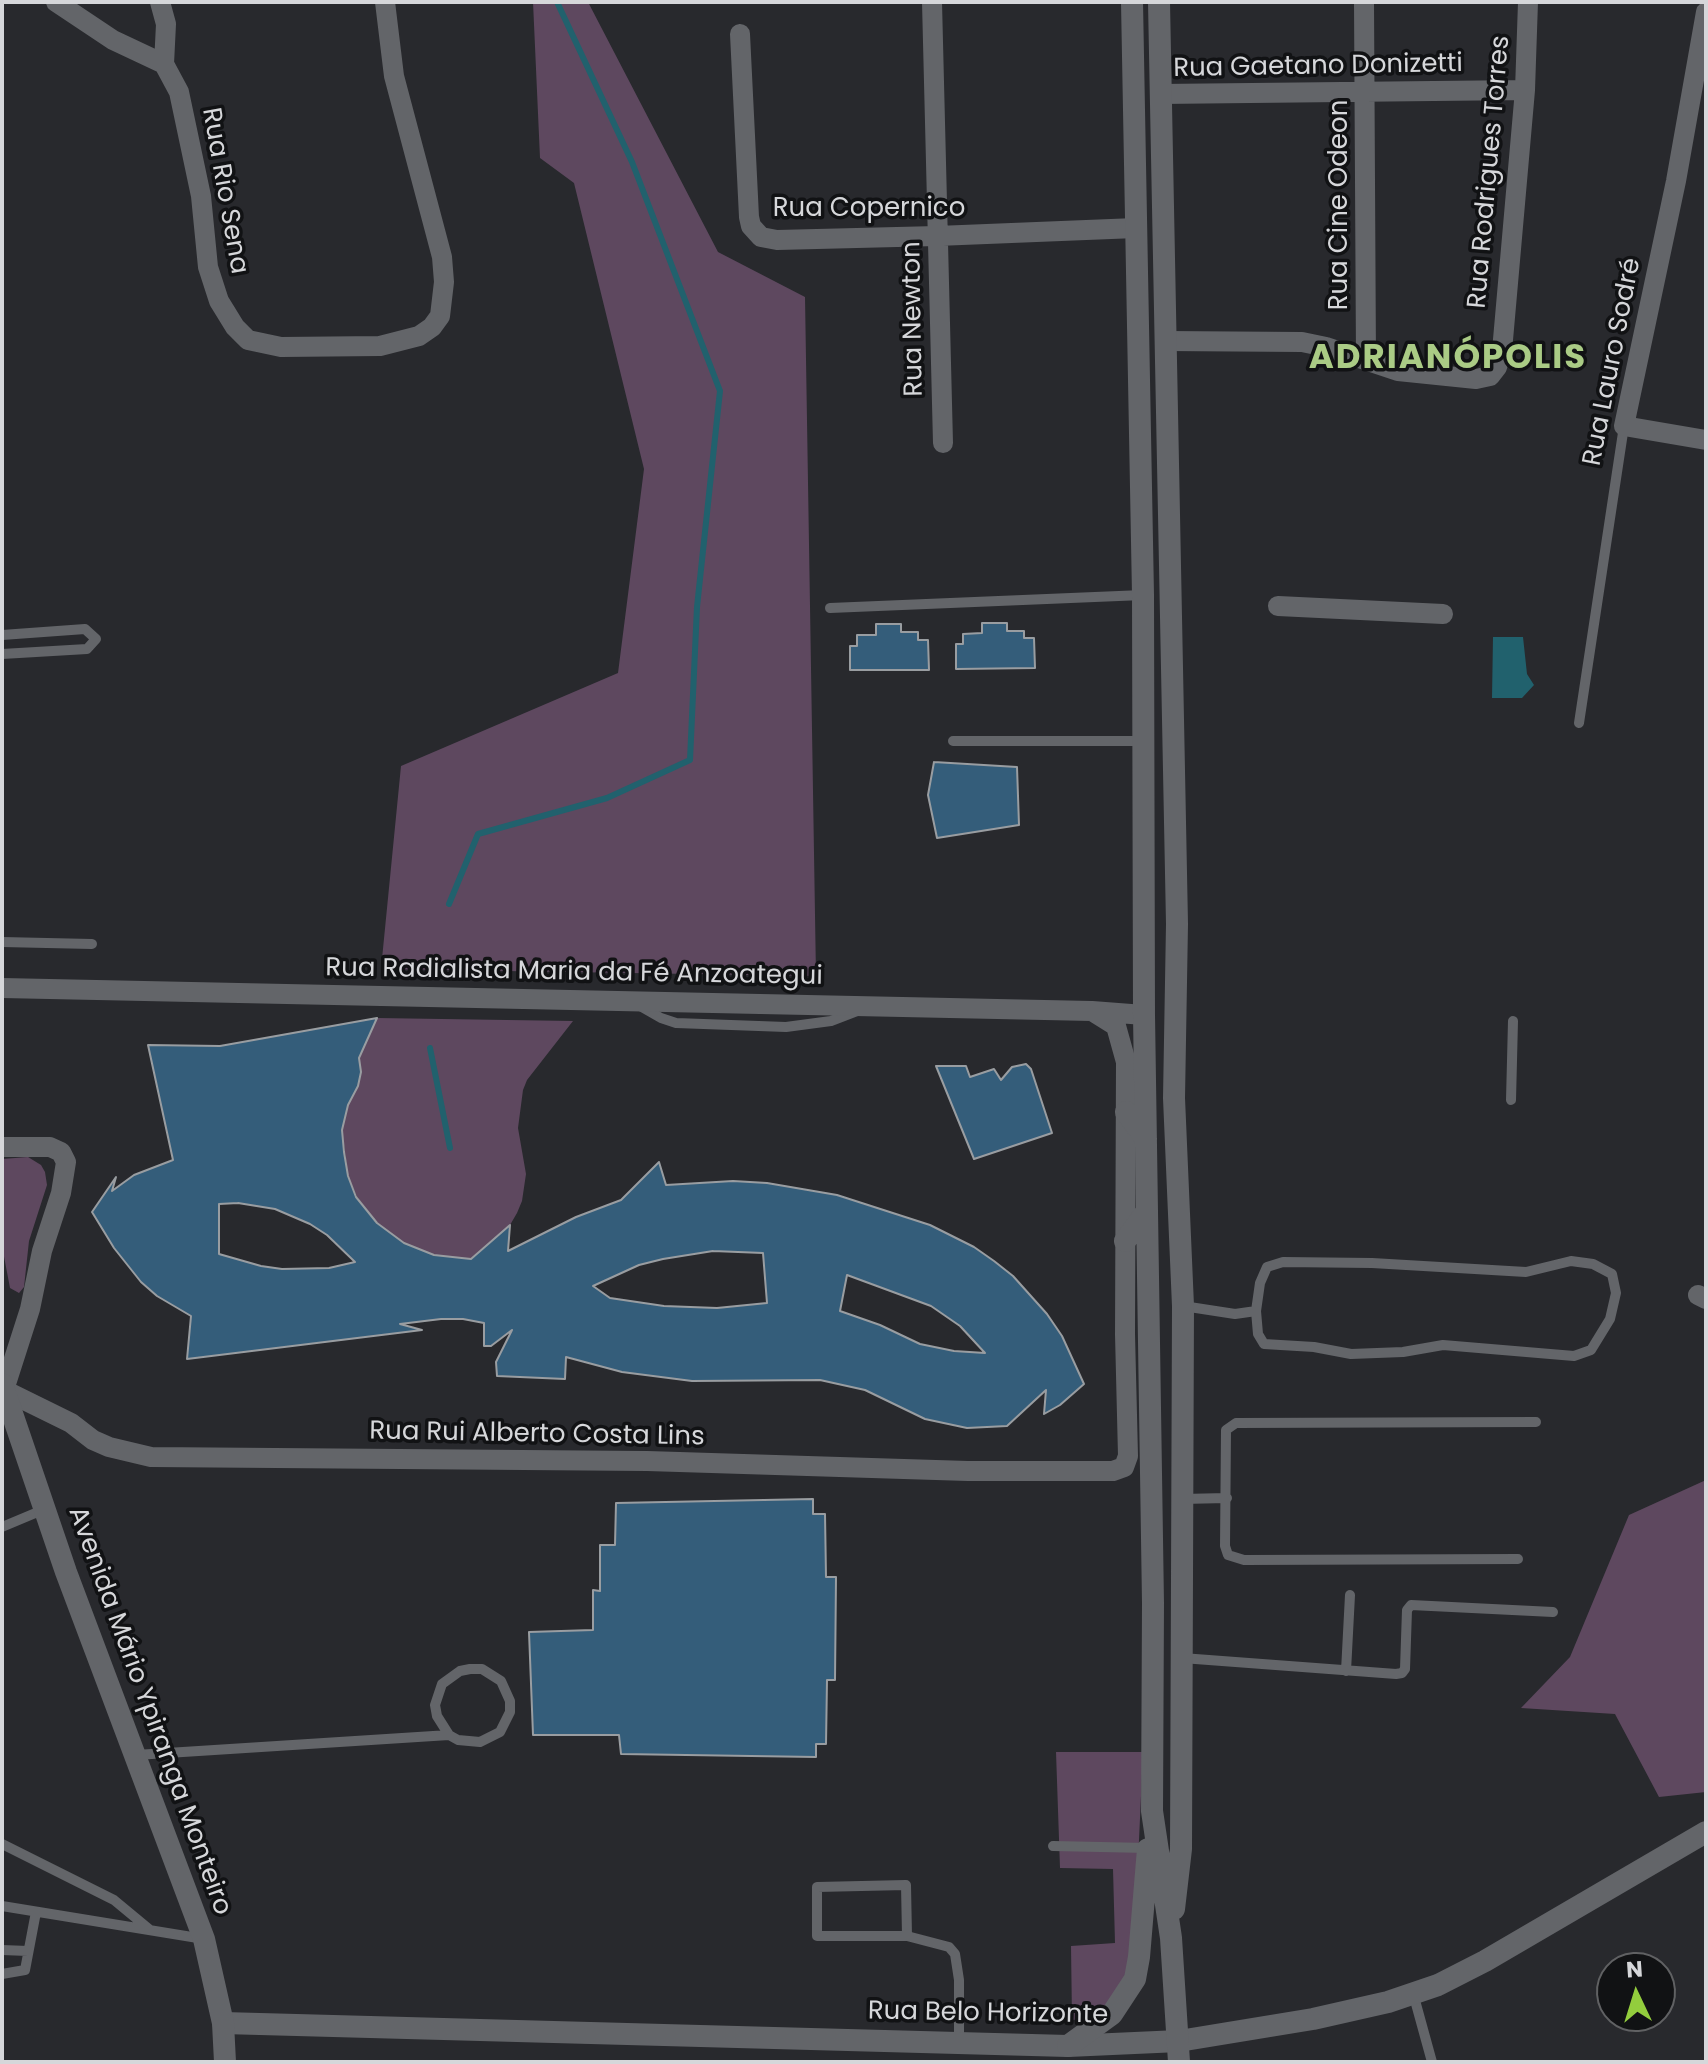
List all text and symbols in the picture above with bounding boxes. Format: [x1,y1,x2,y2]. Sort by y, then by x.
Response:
street label: Rua Rodrigues Torres [1463,34,1517,310]
street label: Rua Gaetano Donizetti [1173,49,1463,85]
street label: Rua Cine Odeon [1324,100,1356,310]
street label: Rua Rio Sena [194,105,254,277]
street label: Rua Copernico [773,193,965,225]
street label: Rua Newton [897,241,931,397]
street label: Rua Lauro Sodré [1578,255,1648,469]
district label: ADRIANÓPOLIS [1309,339,1587,379]
street label: Rua Radialista Maria da Fé Anzoategui [325,953,823,993]
street label: Rua Rui Alberto Costa Lins [369,1416,705,1454]
street label: Avenida Mário Ypiranga Monteiro [60,1503,238,1919]
north arrow [1596,1952,1676,2032]
text: N [1625,1954,1644,1986]
street label: Rua Belo Horizonte [868,1996,1108,2032]

